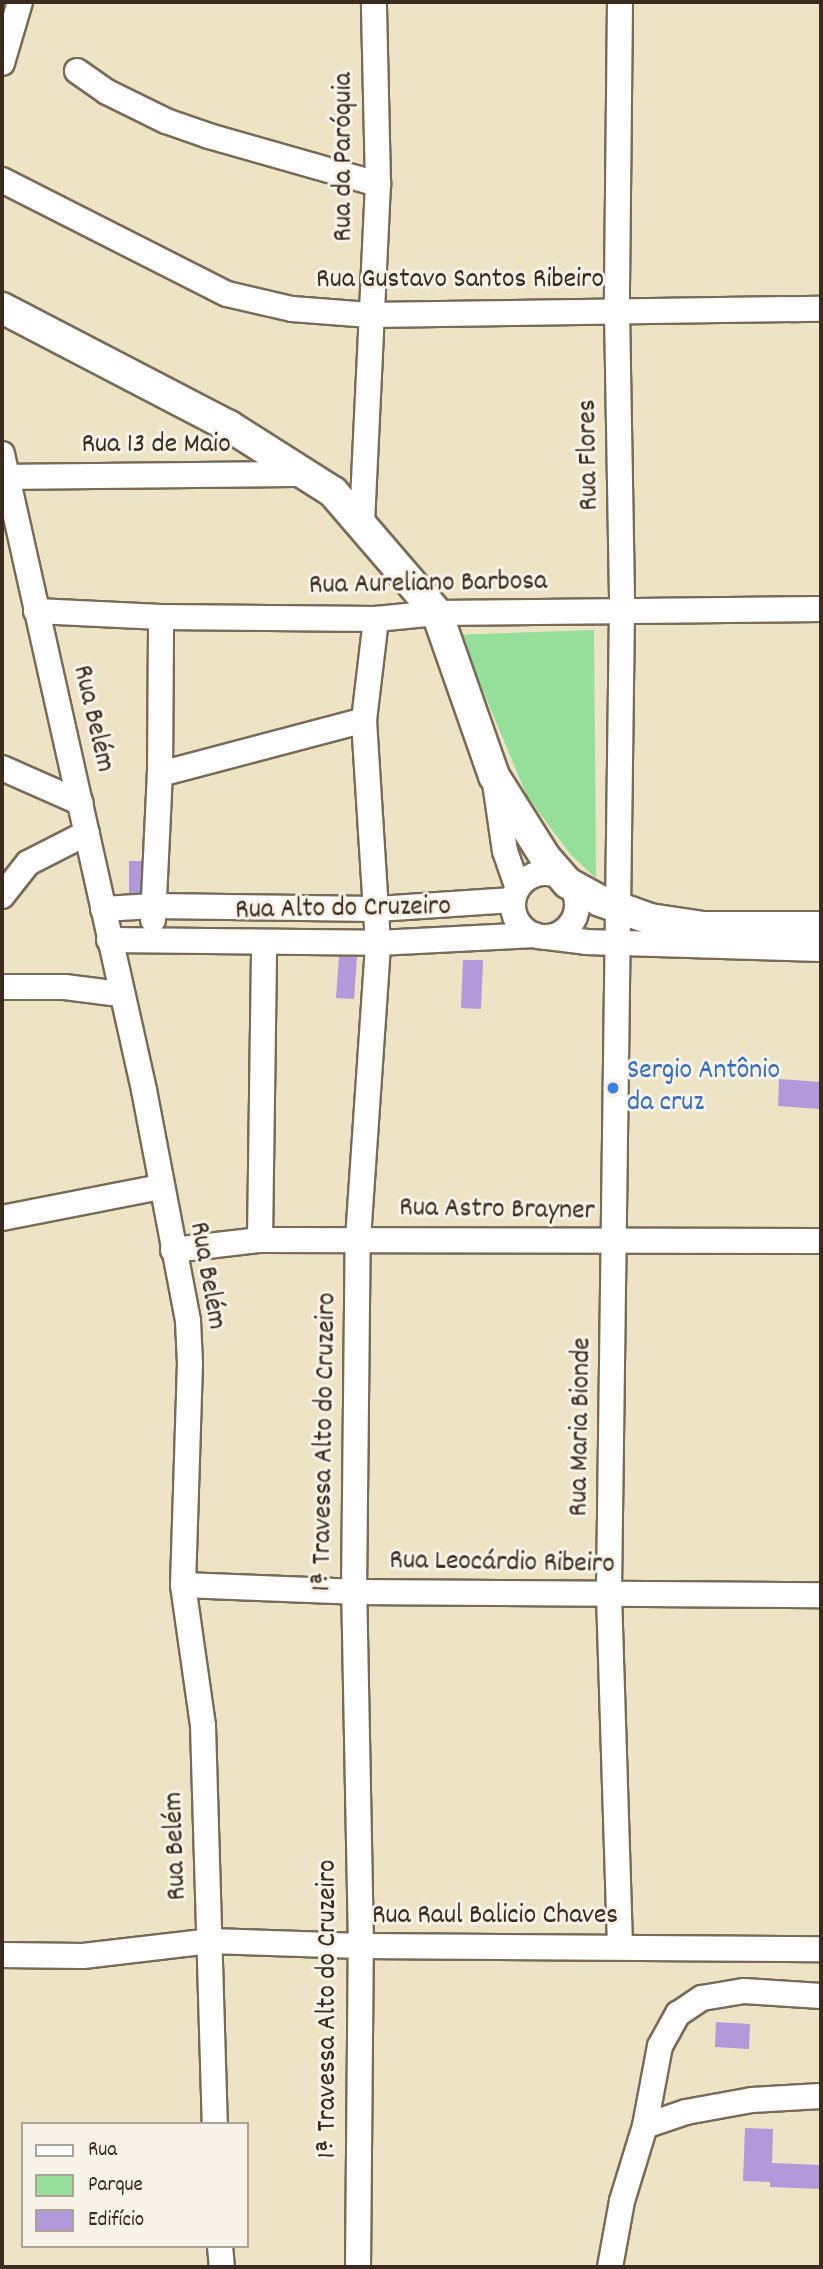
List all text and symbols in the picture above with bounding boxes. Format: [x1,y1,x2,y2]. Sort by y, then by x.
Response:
street label: Rua da Paróquia [328,72,362,242]
street label: Rua Gustavo Santos Ribeiro [316,264,604,298]
street label: Rua Flores [572,399,608,511]
street label: Rua 13 de Maio [81,429,231,463]
street label: Rua Aureliano Barbosa [309,566,547,604]
street label: Rua Belém [63,662,121,776]
street label: Rua Alto do Cruzeiro [235,891,451,929]
place label: Sergio Antônio da cruz [627,1055,780,1121]
marker: Sergio Antônio da cruz [605,1080,621,1096]
street label: Rua Astro Brayner [399,1192,595,1230]
street label: Rua Belém [180,1220,232,1332]
street label: 1ª Travessa Alto do Cruzeiro [307,1292,345,1592]
street label: Rua Maria Bionde [564,1337,600,1517]
street label: Rua Leocárdio Ribeiro [389,1545,615,1583]
street label: Rua Belém [158,1791,196,1901]
street label: 1ª Travessa Alto do Cruzeiro [312,1859,346,2159]
street label: Rua Raul Balicio Chaves [372,1900,618,1934]
legend [21,2122,248,2248]
text: Rua [88,2136,117,2166]
text: Parque [88,2171,143,2201]
text: Edifício [88,2206,144,2236]

